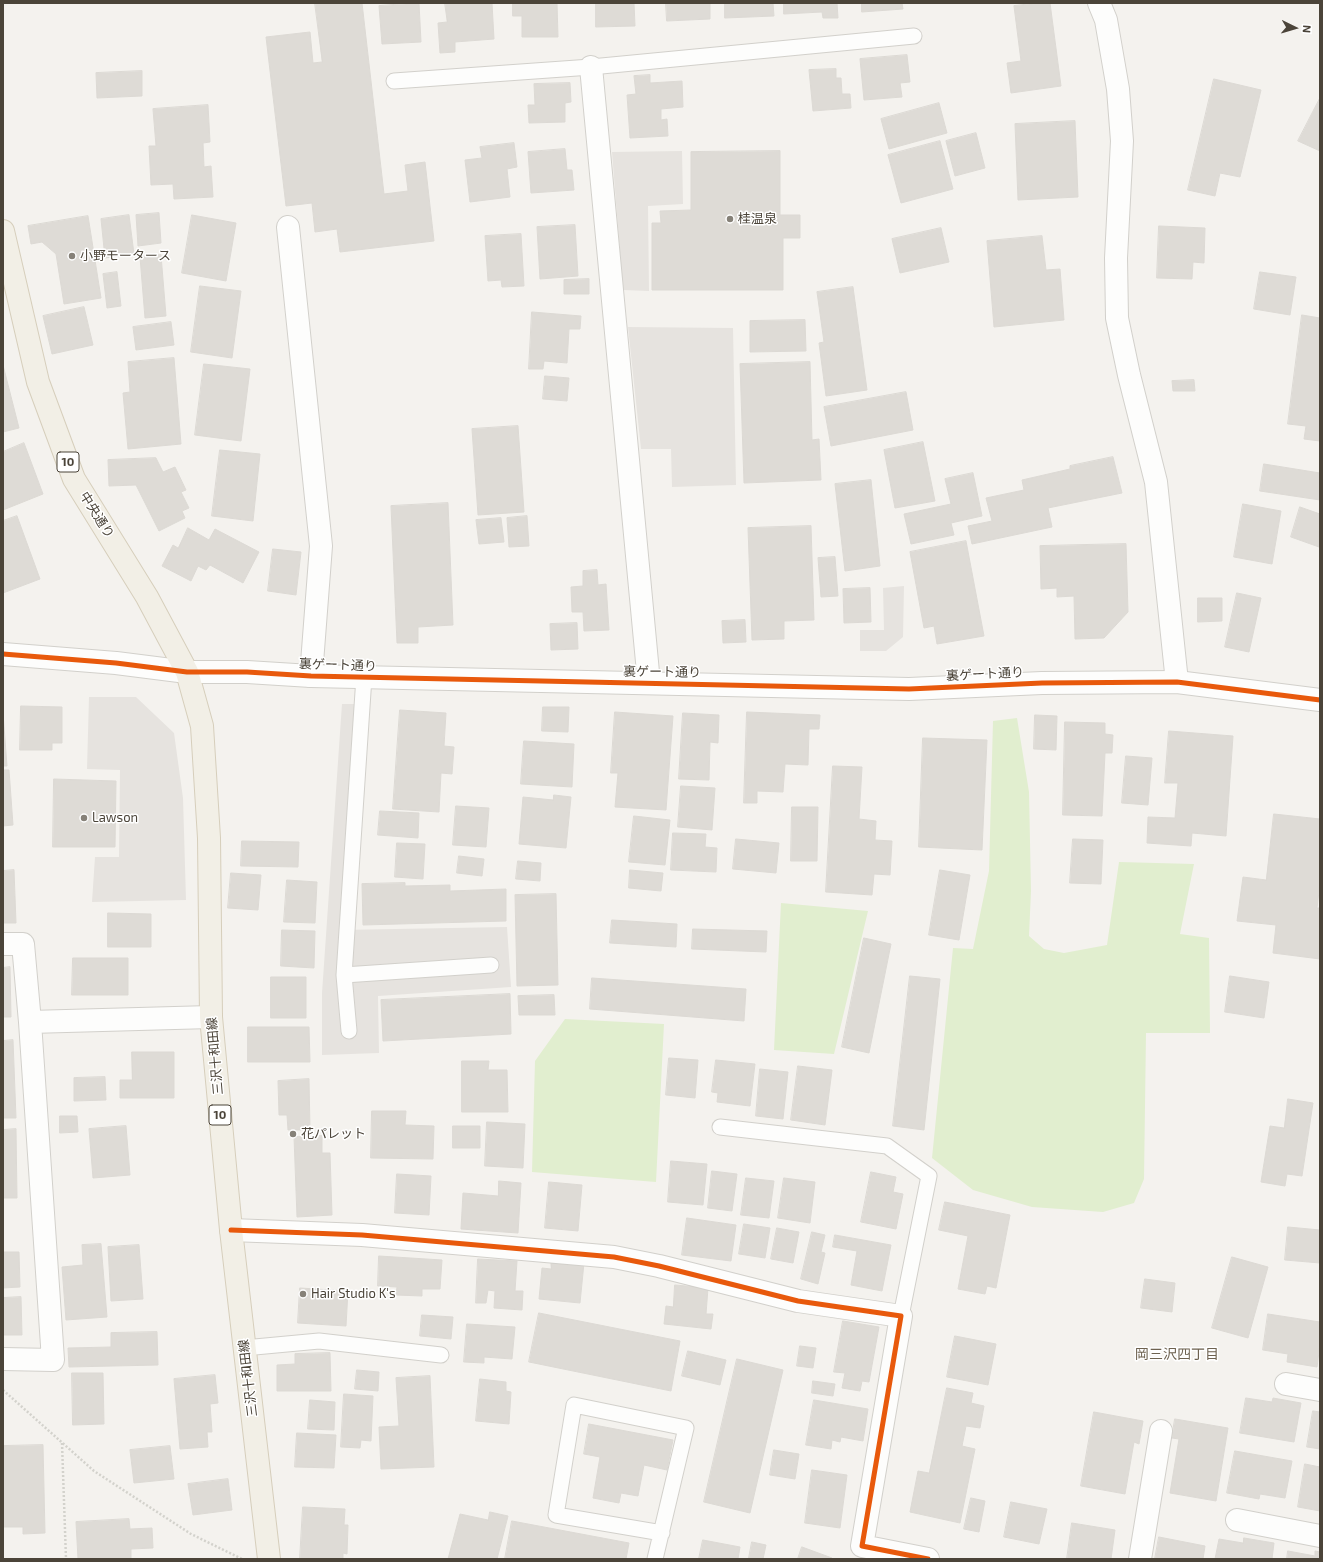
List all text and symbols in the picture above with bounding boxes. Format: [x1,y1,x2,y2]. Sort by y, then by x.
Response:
north arrow [1275,8,1315,48]
text: N [1301,25,1314,34]
place label: 桂温泉 [738,211,777,227]
marker: 桂温泉 [725,214,735,224]
place label: 小野モータース [80,248,171,264]
marker: 小野モータース [67,251,77,261]
road number: 10 [57,452,79,472]
street label: 中央通り [77,489,117,541]
street label: 裏ゲート通り [299,656,377,674]
street label: 裏ゲート通り [623,664,701,680]
street label: 裏ゲート通り [946,664,1024,684]
place label: Lawson [92,810,138,826]
marker: Lawson [79,813,89,823]
street label: 三沢十和田線 [204,1016,226,1096]
road number: 10 [209,1105,231,1125]
place label: 花パレット [301,1126,366,1142]
marker: 花パレット [288,1129,298,1139]
place label: Hair Studio K's [311,1286,396,1302]
marker: Hair Studio K's [298,1289,308,1299]
street label: 三沢十和田線 [236,1338,260,1418]
district label: 岡三沢四丁目 [1135,1346,1219,1362]

